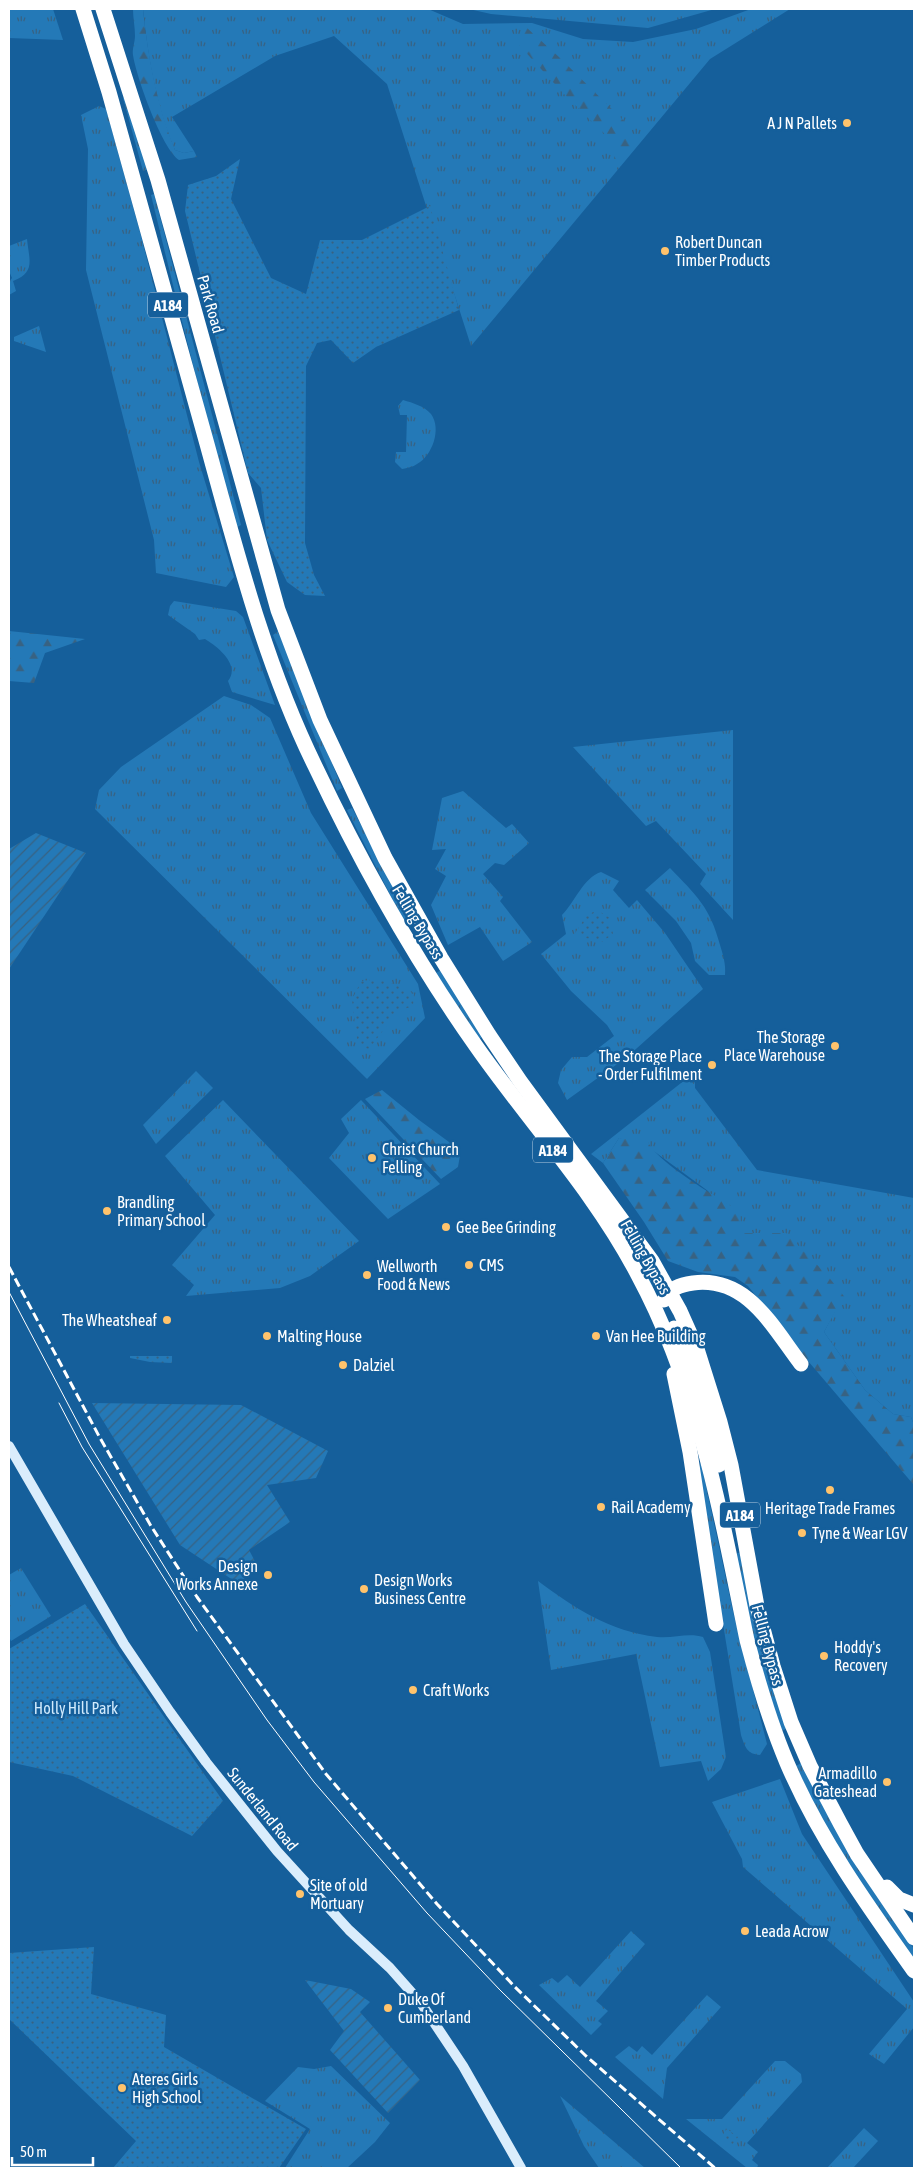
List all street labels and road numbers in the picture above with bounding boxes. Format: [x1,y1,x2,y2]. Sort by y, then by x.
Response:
street label: Park Road [194,273,228,335]
road number: A184 [148,292,188,318]
street label: Felling Bypass [388,882,447,963]
road number: A184 [533,1138,573,1162]
street label: Felling Bypass [617,1217,675,1298]
road number: A184 [720,1502,760,1528]
street label: Felling Bypass [748,1603,788,1688]
street label: Sunderland Road [224,1764,302,1854]

